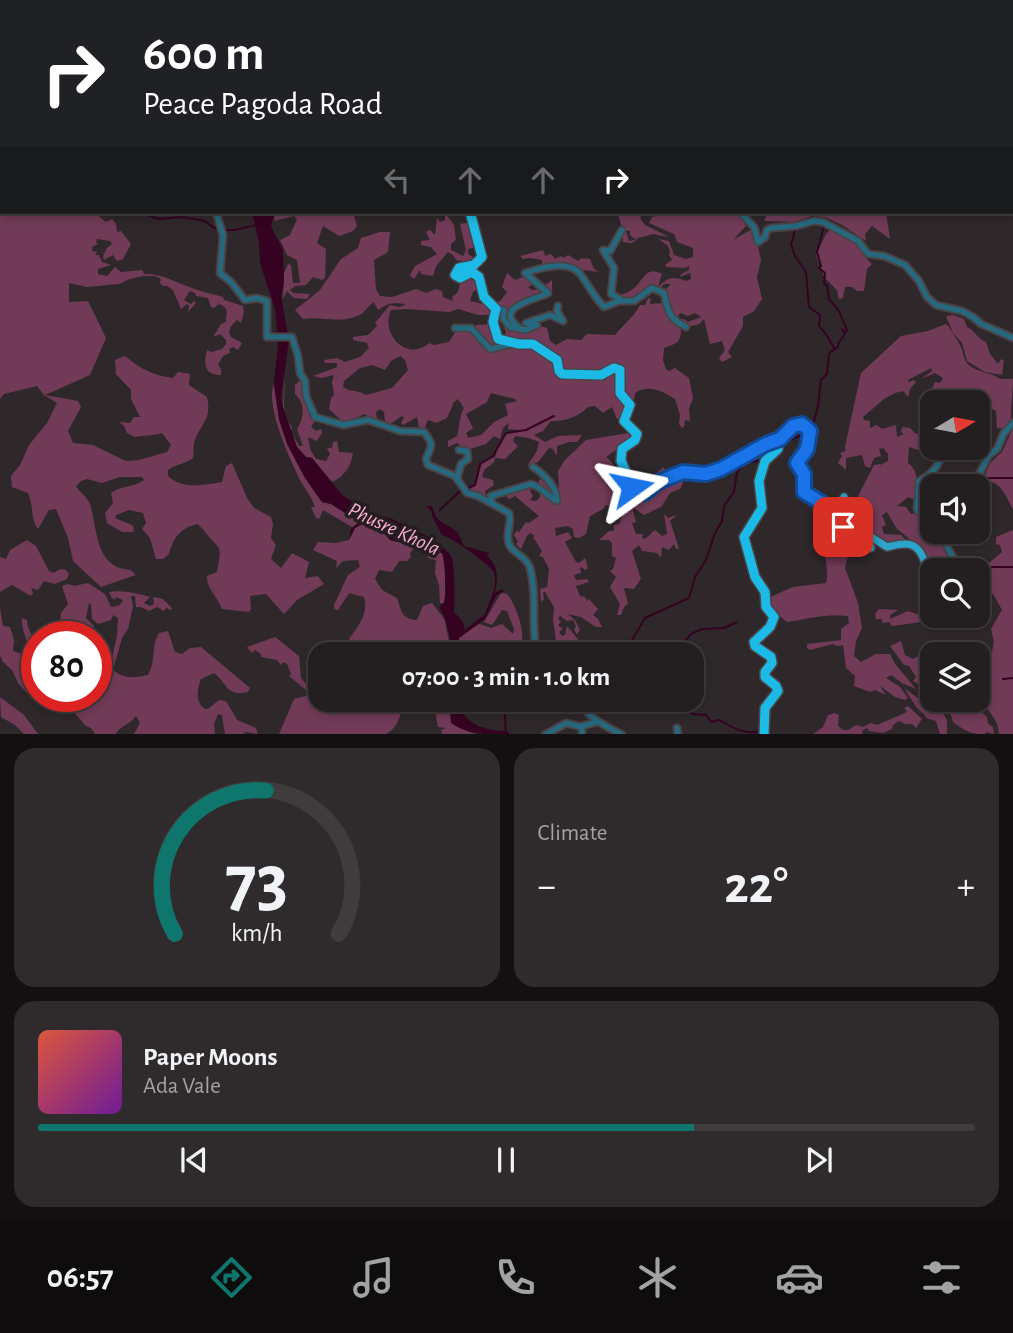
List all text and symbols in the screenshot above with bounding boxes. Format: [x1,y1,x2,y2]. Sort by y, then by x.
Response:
icon: right [28,28,119,119]
text: 600 m [143,30,265,79]
text: Peace Pagoda Road [143,88,382,120]
icon: left [378,161,416,199]
icon: ahead [451,161,489,199]
icon: ahead [524,161,562,199]
icon: right [597,161,635,199]
north arrow [920,390,990,460]
map controls [920,390,990,712]
position arrow [595,450,669,524]
button: sound [920,474,990,544]
pin [813,497,873,557]
water label: Phusre Khola [345,499,443,559]
icon: arrive [824,508,862,546]
button: search [920,558,990,628]
speed limit sign: 80 [21,621,112,712]
button: layers [920,642,990,712]
text: 07:00 · 3 min · 1.0 km [402,664,610,690]
text: Climate [538,822,607,845]
text: 73 [225,846,288,919]
text: 22° [724,860,788,912]
text: − [538,868,556,906]
text: + [957,868,975,906]
text: km/h [231,920,283,945]
text: Paper Moons [143,1044,278,1070]
text: Ada Vale [143,1075,221,1098]
icon: previous [175,1141,213,1179]
icon: pause [487,1141,525,1179]
icon: next [800,1141,838,1179]
icon: directions [207,1253,256,1302]
icon: music [349,1253,398,1302]
icon: phone [491,1253,540,1302]
icon: climate [633,1253,682,1302]
icon: car [775,1253,824,1302]
icon: filters [917,1253,966,1302]
text: 06:57 [47,1261,114,1293]

